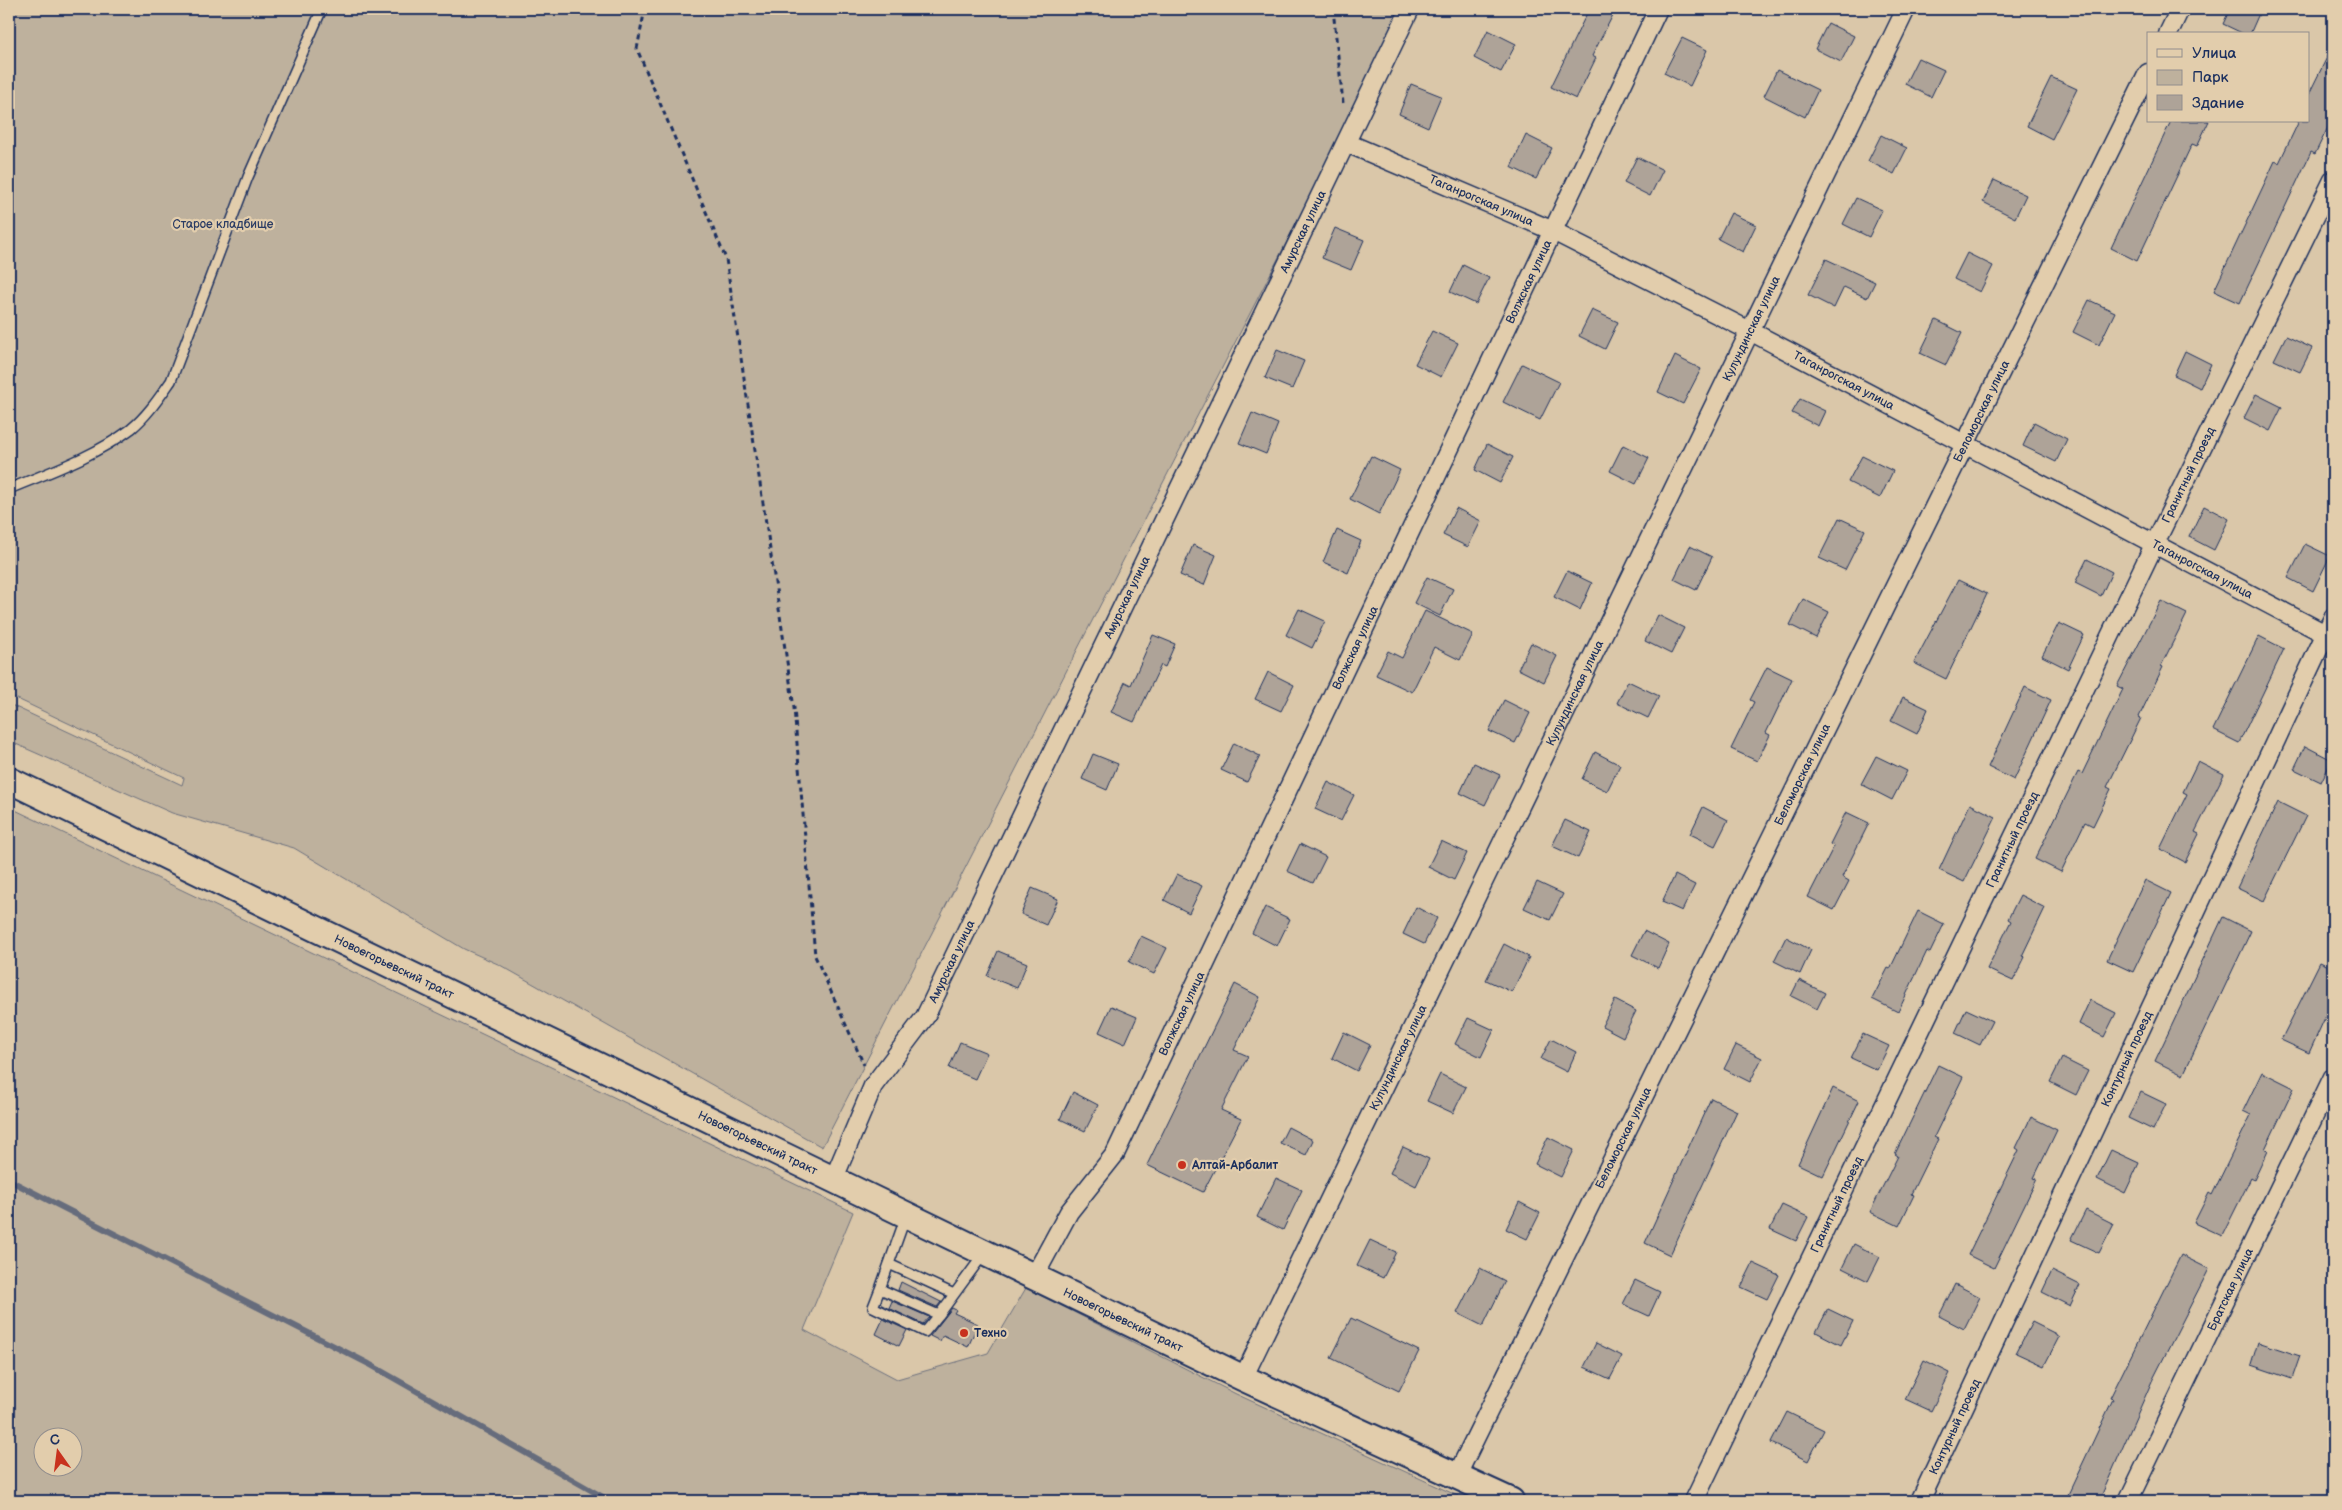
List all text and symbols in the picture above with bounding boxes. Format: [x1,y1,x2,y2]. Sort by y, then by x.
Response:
legend [2147,32,2310,122]
text: Улица [2192,44,2237,63]
text: Парк [2192,68,2229,87]
text: Здание [2192,94,2244,113]
street label: Таганрогская улица [1427,171,1536,229]
street label: Амурская улица [1276,188,1329,276]
park label: Старое кладбище [173,217,274,232]
street label: Волжская улица [1502,237,1555,326]
street label: Кулундинская улица [1719,273,1783,384]
street label: Таганрогская улица [1791,348,1897,413]
street label: Беломорская улица [1950,358,2013,464]
street label: Гранитный проезд [2159,424,2219,525]
street label: Таганрогская улица [2149,536,2255,602]
street label: Амурская улица [1100,554,1153,642]
street label: Волжская улица [1329,603,1381,692]
street label: Кулундинская улица [1543,638,1607,748]
street label: Беломорская улица [1771,721,1834,828]
street label: Гранитный проезд [1983,788,2042,890]
street label: Амурская улица [925,918,978,1006]
street label: Новоегорьевский тракт [332,931,457,1002]
street label: Волжская улица [1155,969,1208,1058]
street label: Кулундинская улица [1366,1002,1430,1113]
street label: Контурный проезд [2098,1008,2156,1109]
street label: Беломорская улица [1592,1084,1655,1191]
street label: Новоегорьевский тракт [695,1107,820,1178]
street label: Гранитный проезд [1807,1153,1866,1255]
place label: Алтай-Арбалит [1191,1158,1279,1173]
marker: Алтай-Арбалит [1176,1159,1188,1171]
street label: Братская улица [2204,1246,2257,1333]
street label: Новоегорьевский тракт [1061,1284,1186,1355]
place label: Техно [974,1326,1007,1341]
marker: Техно [958,1327,970,1339]
street label: Контурный проезд [1926,1376,1984,1477]
north arrow [32,1428,82,1478]
text: С [48,1430,62,1449]

